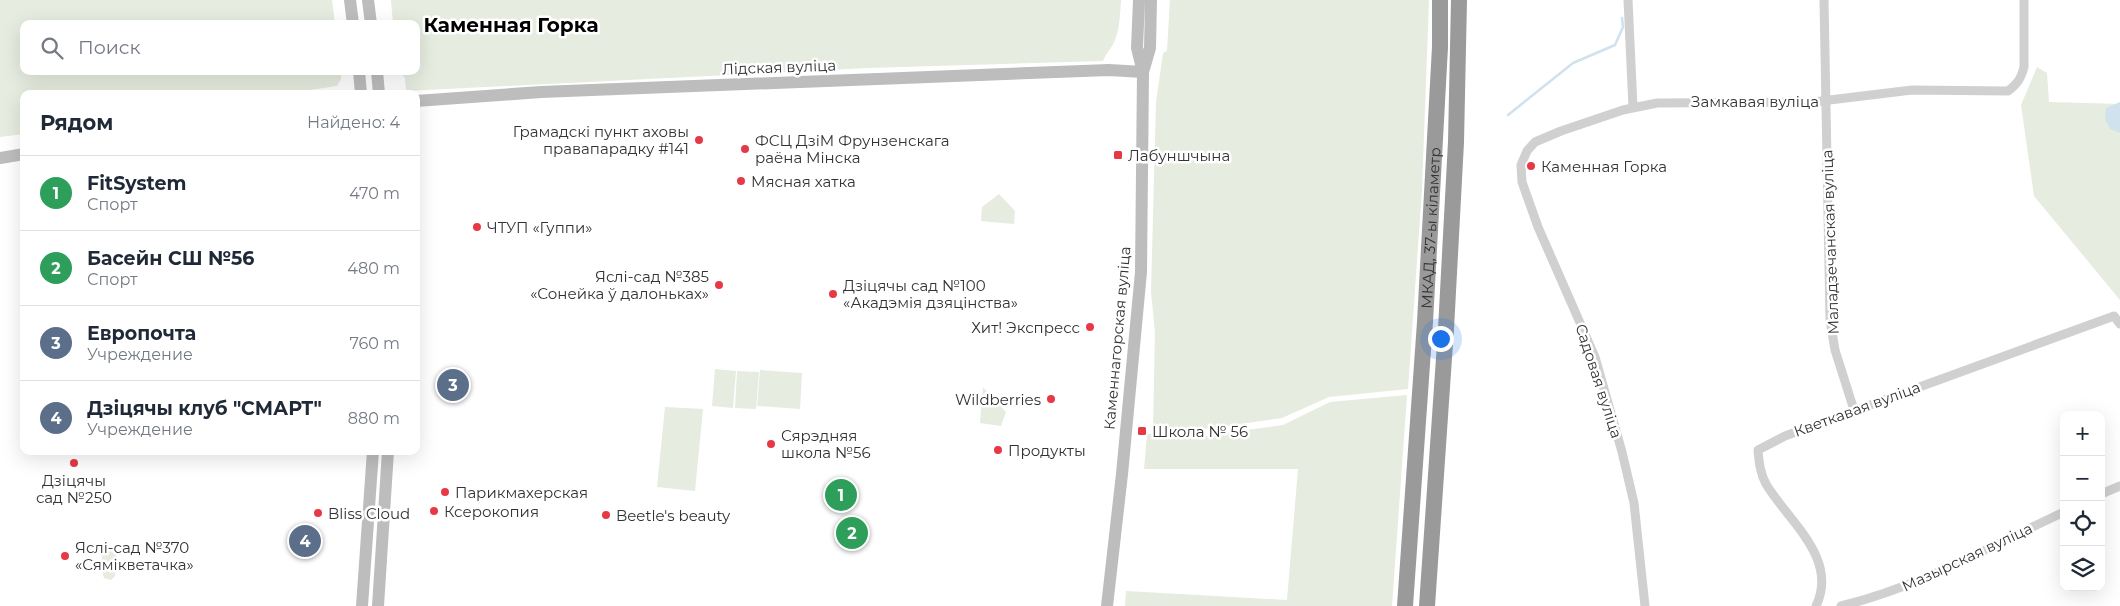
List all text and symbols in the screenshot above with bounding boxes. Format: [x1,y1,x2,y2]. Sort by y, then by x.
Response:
district label: Каменная Горка [424,13,598,37]
search box [20,20,420,75]
icon: search [38,34,66,62]
text: Поиск [78,36,141,59]
street label: Лідская вуліца [722,56,836,78]
street label: Замкавая вуліца [1691,92,1819,111]
text: Рядом [40,110,113,135]
text: Найдено: 4 [307,113,400,132]
place label: Грамадскі пункт аховы правапарадку #141 [513,122,689,158]
place label: ФСЦ ДзіМ Фрунзенскага раёна Мінска [755,131,950,167]
marker: Грамадскі пункт аховы правапарадку #141 [693,134,705,146]
marker: ФСЦ ДзіМ Фрунзенскага раёна Мінска [739,143,751,155]
place label: Лабуншчына [1128,146,1230,165]
street label: МКАД, 37-ы кіламетр [1416,147,1444,309]
marker: Лабуншчына [1112,149,1124,161]
street label: Маладзечанская вуліца [1817,149,1843,335]
place label: Каменная Горка [1541,157,1667,176]
marker: Каменная Горка [1525,160,1537,172]
text: FitSystem [87,172,186,195]
place label: Мясная хатка [751,172,856,191]
marker: Мясная хатка [735,175,747,187]
text: 1 [53,184,59,203]
text: 470 m [349,184,400,203]
text: Спорт [87,195,138,214]
place label: ЧТУП «Гуппи» [487,218,592,237]
marker: ЧТУП «Гуппи» [471,221,483,233]
street label: Каменнагорская вуліца [1100,245,1134,431]
text: Басейн СШ №56 [87,247,254,270]
text: 2 [51,259,61,278]
text: 480 m [347,259,400,278]
place label: Яслі-сад №385 «Сонейка ў далоньках» [530,267,709,303]
text: Спорт [87,270,138,289]
place label: Дзіцячы сад №100 «Акадэмія дзяцінства» [843,276,1018,312]
marker: Яслі-сад №385 «Сонейка ў далоньках» [713,279,725,291]
marker: Дзіцячы сад №100 «Акадэмія дзяцінства» [827,288,839,300]
place label: Хит! Экспресс [971,318,1080,337]
marker: Хит! Экспресс [1084,321,1096,333]
street label: Садовая вуліца [1572,321,1626,441]
text: Европочта [87,322,196,345]
your location [1428,326,1454,352]
text: 3 [51,334,61,353]
text: 760 m [349,334,400,353]
text: Учреждение [87,345,193,364]
pin: 3 [437,366,469,404]
street label: Кветкавая вуліца [1791,377,1923,441]
place label: Wildberries [955,390,1041,409]
marker: Wildberries [1045,393,1057,405]
text: Дзіцячы клуб "СМАРТ" [87,397,322,420]
text: 4 [50,409,62,428]
text: 880 m [348,409,400,428]
map controls [2060,411,2105,591]
button: + [2060,411,2105,456]
text: Учреждение [87,420,193,439]
place label: Школа № 56 [1152,422,1248,441]
marker: Школа № 56 [1136,425,1148,437]
place label: Сярэдняя школа №56 [781,426,871,462]
marker: Сярэдняя школа №56 [765,438,777,450]
place label: Продукты [1008,441,1086,460]
marker: Продукты [992,444,1004,456]
button: − [2060,456,2105,501]
marker: Дзіцячы сад №250 [68,457,80,469]
place label: Дзіцячы сад №250 [36,471,112,507]
pin: 1 [825,476,857,514]
place label: Парикмахерская [455,483,588,502]
marker: Парикмахерская [439,486,451,498]
button: locate [2060,501,2105,546]
place label: Ксерокопия [444,502,539,521]
place label: Bliss Cloud [328,504,410,523]
marker: Ксерокопия [428,505,440,517]
place label: Beetle's beauty [616,506,731,525]
marker: Bliss Cloud [312,507,324,519]
marker: Beetle's beauty [600,509,612,521]
pin: 2 [836,514,868,552]
street label: Мазырская вуліца [1899,518,2035,596]
pin: 4 [289,522,321,560]
place label: Яслі-сад №370 «Сямікветачка» [75,538,194,574]
button: layers [2060,546,2105,591]
marker: Яслі-сад №370 «Сямікветачка» [59,550,71,562]

